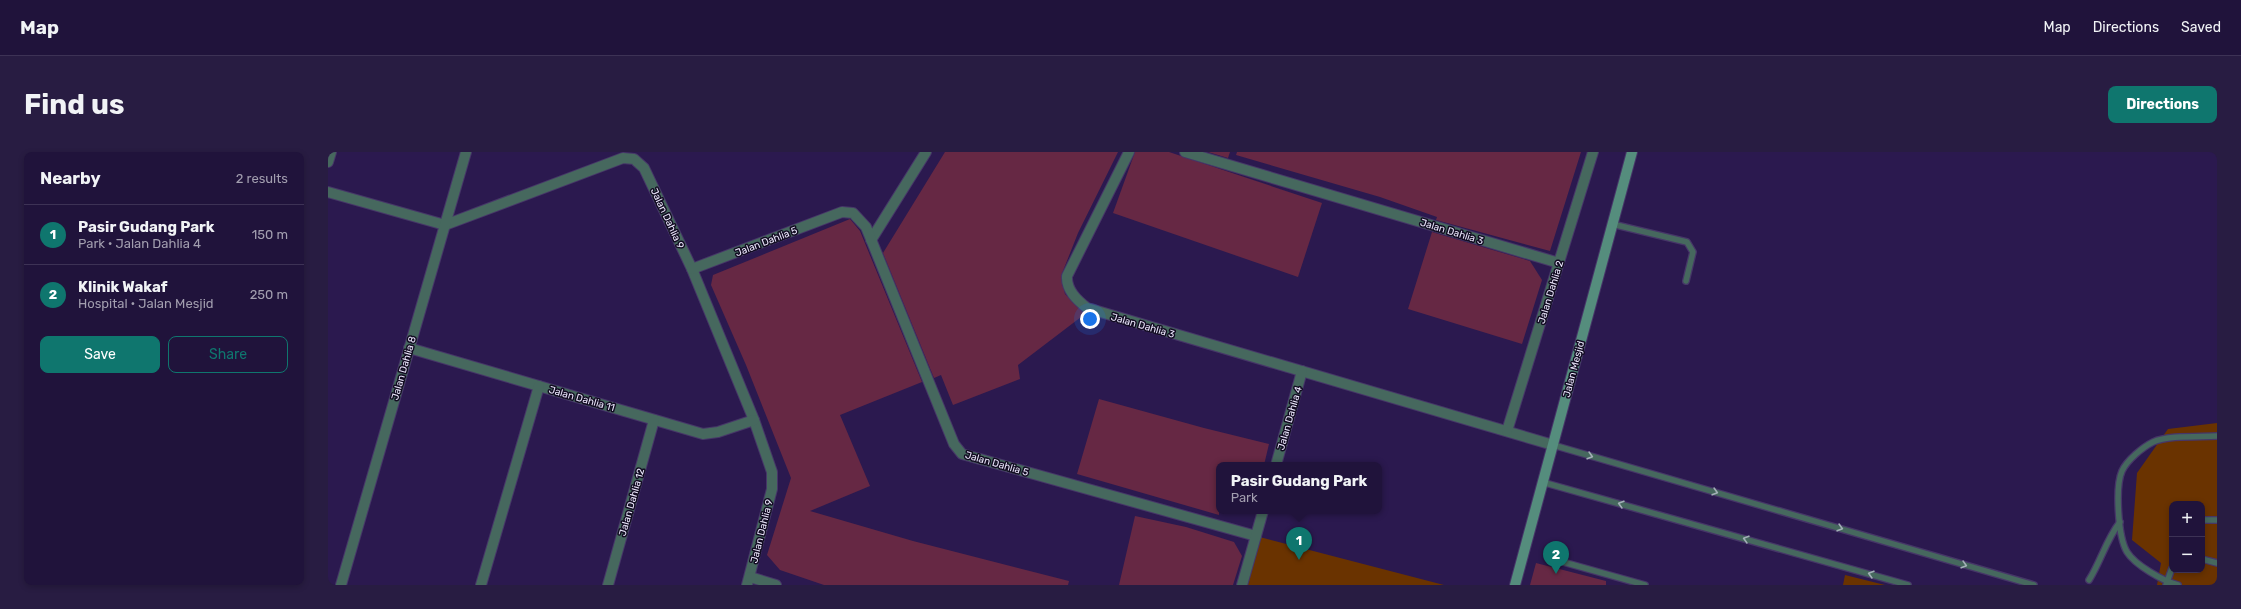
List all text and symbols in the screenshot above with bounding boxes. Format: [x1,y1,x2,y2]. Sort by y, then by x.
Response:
text: Map [20,16,59,39]
text: Map [2044,19,2071,36]
text: Directions [2093,19,2159,36]
text: Saved [2181,19,2221,36]
button: Directions [2108,86,2217,123]
text: Find us [24,88,124,121]
text: Nearby [40,168,101,188]
text: 2 results [236,171,288,186]
street label: Jalan Dahlia 9 [648,186,686,251]
street label: Jalan Dahlia 3 [1419,217,1485,247]
text: Pasir Gudang Park [78,218,215,236]
street label: Jalan Dahlia 5 [734,225,799,259]
text: 1 [50,227,56,242]
text: 150 m [252,227,288,242]
text: Park · Jalan Dahlia 4 [78,236,201,251]
street label: Jalan Dahlia 2 [1536,259,1566,325]
text: Klinik Wakaf [78,278,167,296]
text: 2 [49,287,57,302]
text: 250 m [250,287,288,302]
text: Hospital · Jalan Mesjid [78,296,214,311]
your location [1080,309,1100,329]
street label: Jalan Dahlia 3 [1110,311,1176,341]
street label: Jalan Dahlia 8 [389,335,419,402]
button: Save [40,336,160,373]
button: Share [168,336,288,373]
street label: Jalan Mesjid [1561,340,1587,399]
street label: Jalan Dahlia 11 [547,384,616,414]
street label: Jalan Dahlia 4 [1275,385,1305,452]
street label: Jalan Dahlia 5 [964,449,1030,479]
one-way arrow [1586,451,1593,460]
popup [1216,462,1382,514]
street label: Jalan Dahlia 12 [617,467,647,537]
text: Pasir Gudang Park [1231,472,1367,490]
one-way arrow [1711,487,1718,496]
text: Park [1231,490,1258,505]
street label: Jalan Dahlia 9 [748,498,776,564]
one-way arrow [1617,500,1624,509]
map controls [2169,501,2205,573]
button: + [2169,501,2205,537]
one-way arrow [1836,523,1843,532]
pin: 1 [1286,527,1312,560]
one-way arrow [1743,535,1750,544]
button: − [2169,537,2205,573]
pin: 2 [1543,541,1569,574]
one-way arrow [1961,560,1968,569]
one-way arrow [1868,570,1875,579]

